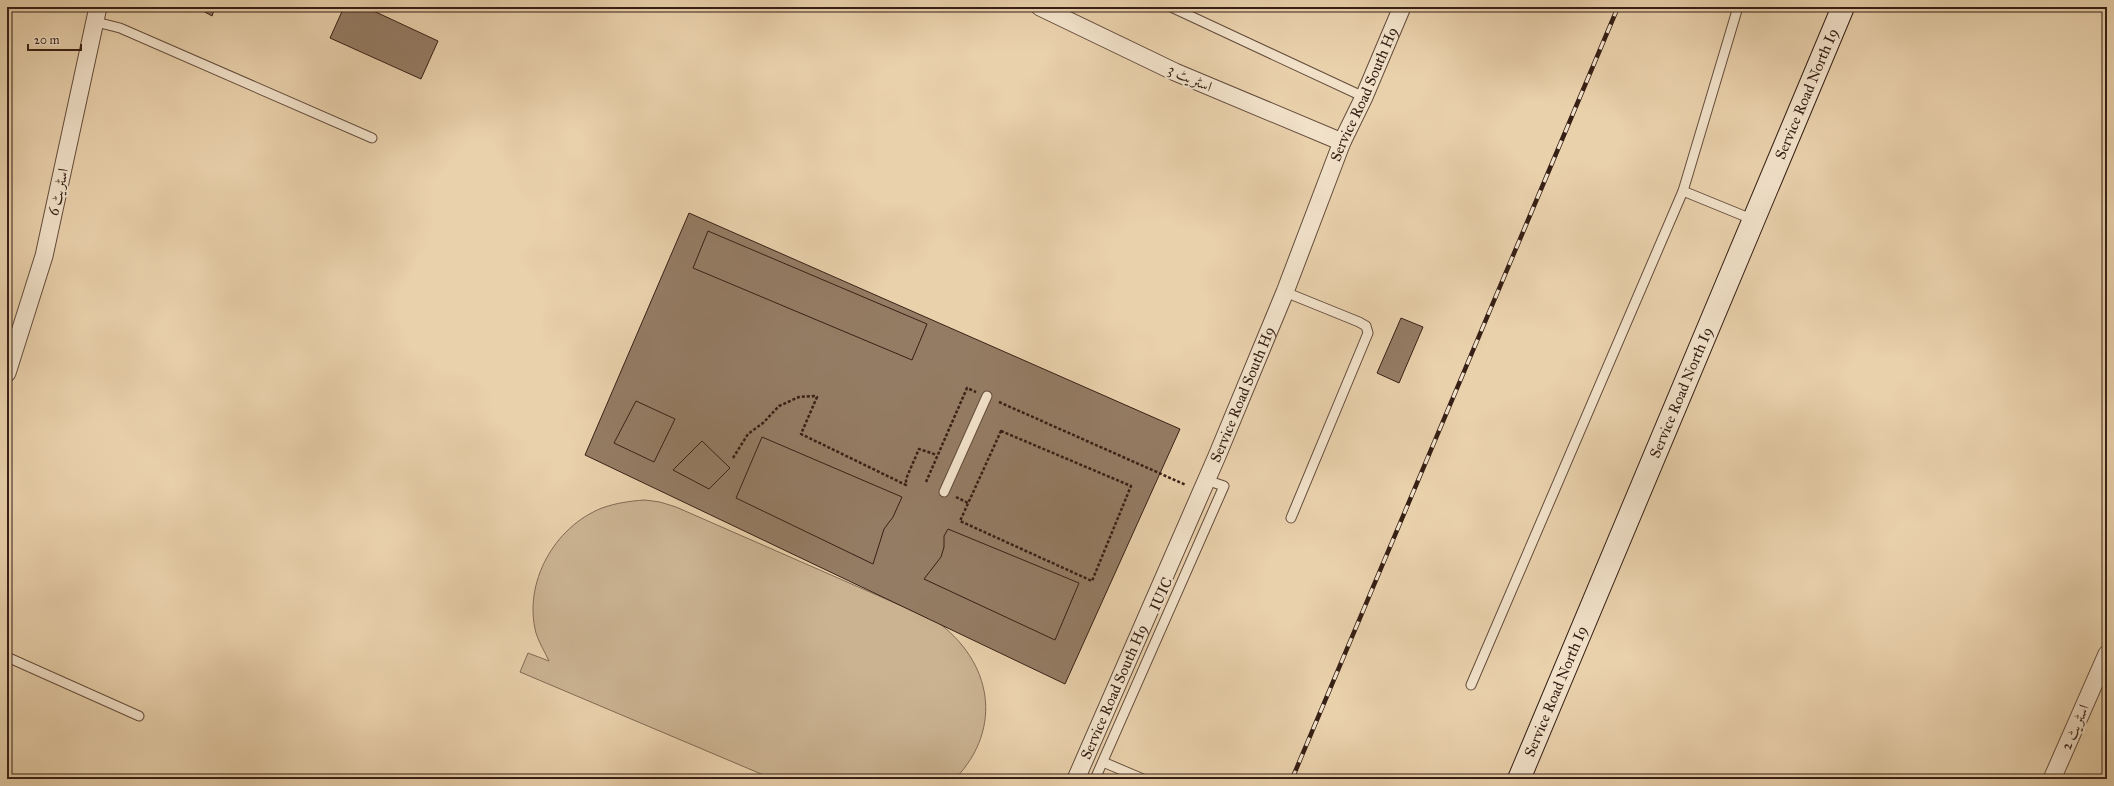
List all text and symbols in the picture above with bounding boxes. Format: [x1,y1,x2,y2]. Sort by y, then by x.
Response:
street label: Service Road South H9 [1326,24,1402,164]
scale bar [28,26,81,52]
street label: Service Road North I9 [1771,26,1842,162]
text: 20 m [34,33,60,47]
street label: اسٹریٹ 3 [1165,60,1215,97]
street label: اسٹریٹ 6 [44,166,73,218]
street label: Service Road South H9 [1206,324,1279,465]
street label: Service Road North I9 [1646,325,1717,461]
street label: IUIC [1146,574,1176,614]
street label: Service Road South H9 [1077,622,1151,762]
street label: Service Road North I9 [1520,623,1591,760]
street label: اسٹریٹ 2 [2057,701,2094,753]

